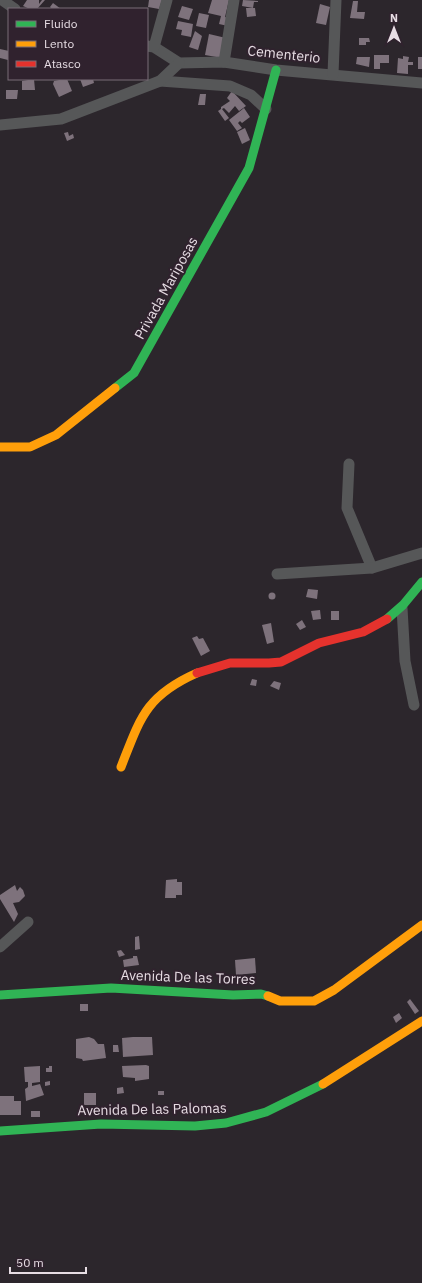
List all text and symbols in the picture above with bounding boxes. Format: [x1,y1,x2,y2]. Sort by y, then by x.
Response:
legend [8,8,148,80]
north arrow [374,8,414,48]
text: N [390,11,398,25]
text: Fluido [44,16,78,31]
text: Lento [44,36,74,51]
street label: Cementerio [247,41,322,67]
text: Atasco [44,56,81,71]
street label: Privada Mariposas [130,233,202,343]
street label: Avenida De las Torres [120,966,256,988]
street label: Avenida De las Palomas [77,1099,227,1119]
scale bar [10,1249,86,1275]
text: 50 m [16,1255,44,1270]

